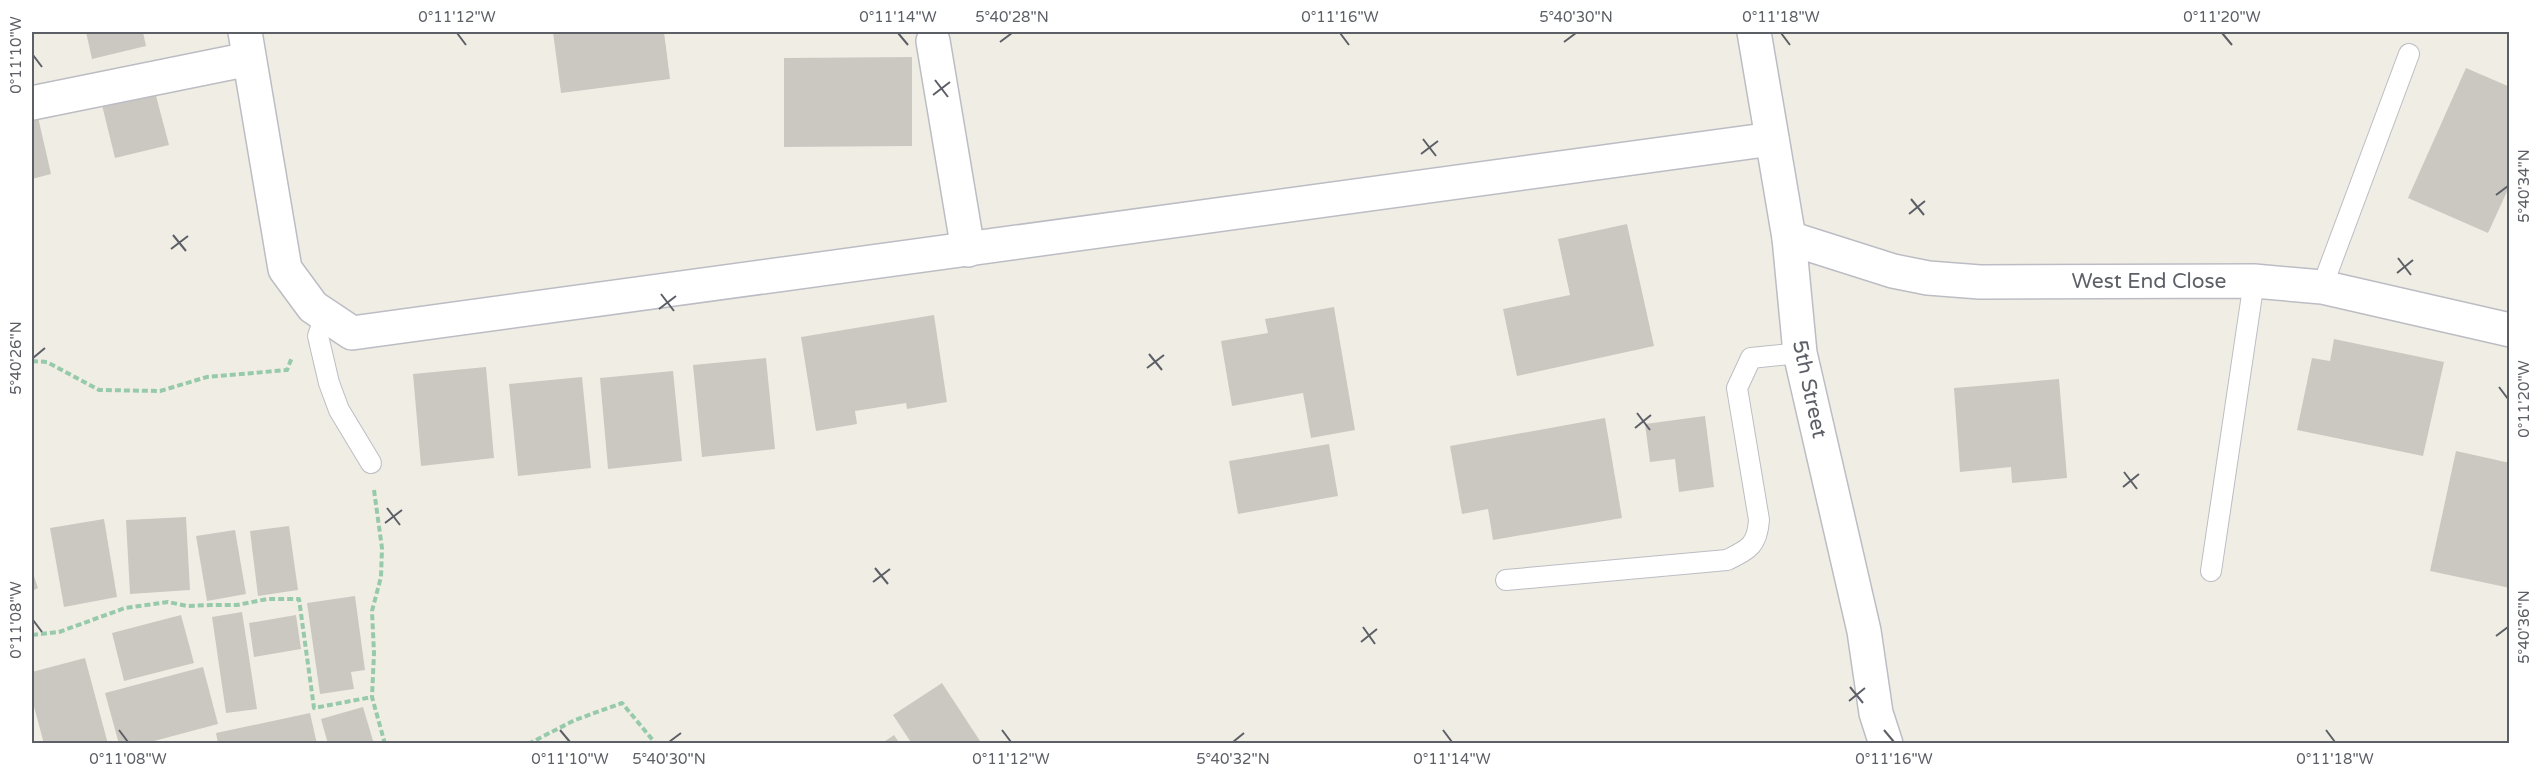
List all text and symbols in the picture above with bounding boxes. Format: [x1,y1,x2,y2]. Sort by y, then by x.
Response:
text: 0°11'12"W [418,8,496,26]
text: 0°11'14"W [859,8,937,26]
text: 5°40'28"N [975,8,1049,26]
text: 0°11'16"W [1301,8,1379,26]
text: 5°40'30"N [1539,8,1613,26]
text: 0°11'18"W [1742,8,1820,26]
text: 0°11'20"W [2183,8,2261,26]
text: 0°11'10"W [7,16,25,94]
text: 5°40'34"N [2515,149,2533,223]
street label: West End Close [2072,269,2227,294]
text: 5°40'26"N [7,321,25,395]
street label: 5th Street [1787,338,1832,440]
text: 0°11'20"W [2515,360,2533,438]
text: 0°11'08"W [7,581,25,659]
text: 5°40'36"N [2515,590,2533,664]
text: 0°11'08"W [89,750,167,768]
text: 0°11'10"W [531,750,609,768]
text: 5°40'30"N [632,750,706,768]
text: 0°11'12"W [972,750,1050,768]
text: 5°40'32"N [1196,750,1270,768]
text: 0°11'14"W [1413,750,1491,768]
text: 0°11'16"W [1855,750,1933,768]
text: 0°11'18"W [2296,750,2374,768]

